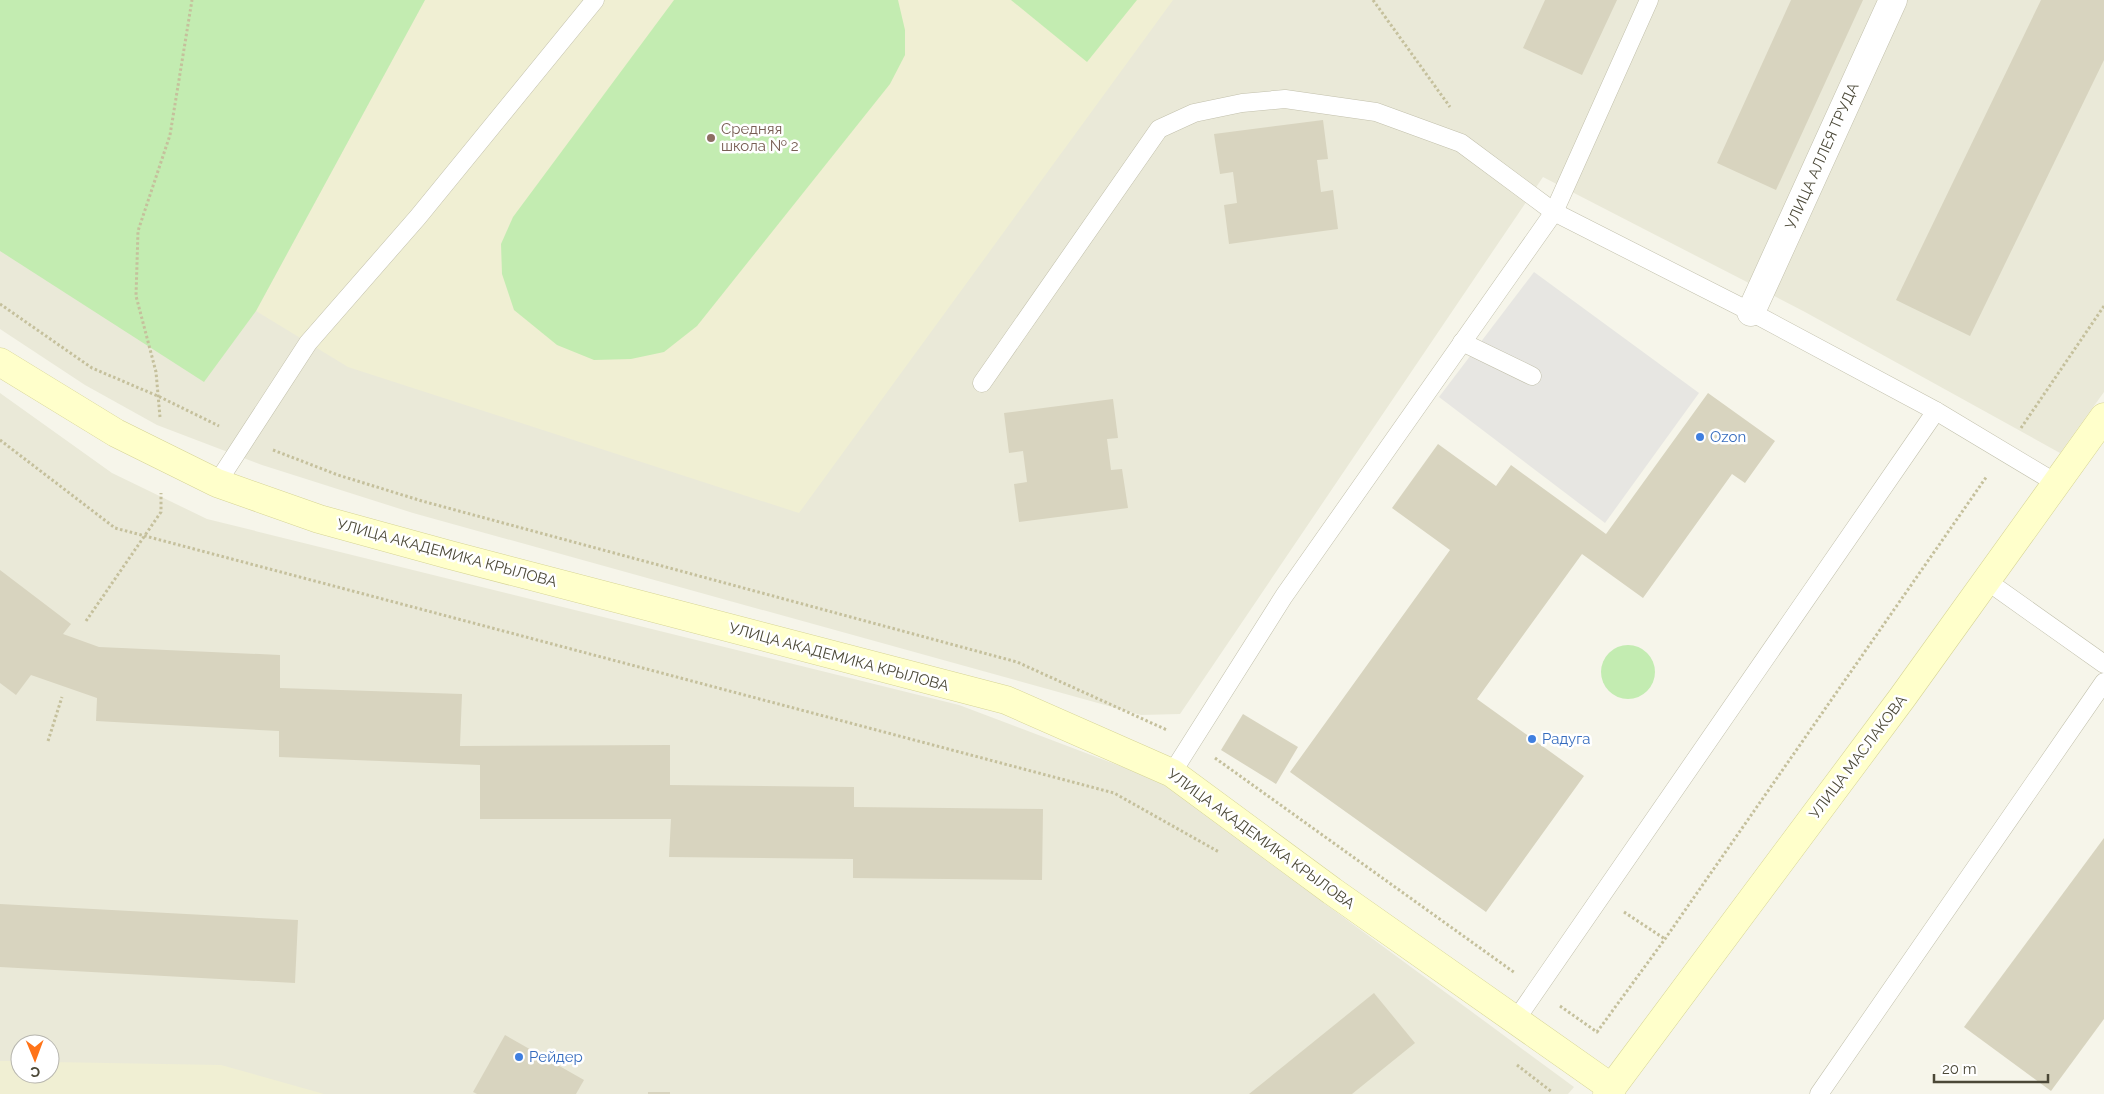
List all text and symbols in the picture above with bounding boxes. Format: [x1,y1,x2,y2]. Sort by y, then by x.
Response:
street label: УЛИЦА АЛЛЕЯ ТРУДА [1782,80,1862,232]
place label: Средняя школа № 2 [721,120,799,155]
marker: Средняя школа № 2 [705,132,717,144]
place label: Ozon [1710,428,1746,446]
marker: Ozon [1694,431,1706,443]
street label: УЛИЦА АКАДЕМИКА КРЫЛОВА [335,515,559,591]
street label: УЛИЦА АКАДЕМИКА КРЫЛОВА [727,619,951,695]
street label: УЛИЦА МАСЛАКОВА [1806,692,1910,822]
place label: Радуга [1542,730,1591,748]
marker: Радуга [1526,733,1538,745]
street label: УЛИЦА АКАДЕМИКА КРЫЛОВА [1164,765,1358,913]
north arrow [10,1034,60,1084]
place label: Рейдер [529,1048,583,1066]
marker: Рейдер [513,1051,525,1063]
scale bar [1934,1052,2048,1084]
text: 20 m [1942,1060,1977,1078]
text: С [30,1064,40,1080]

